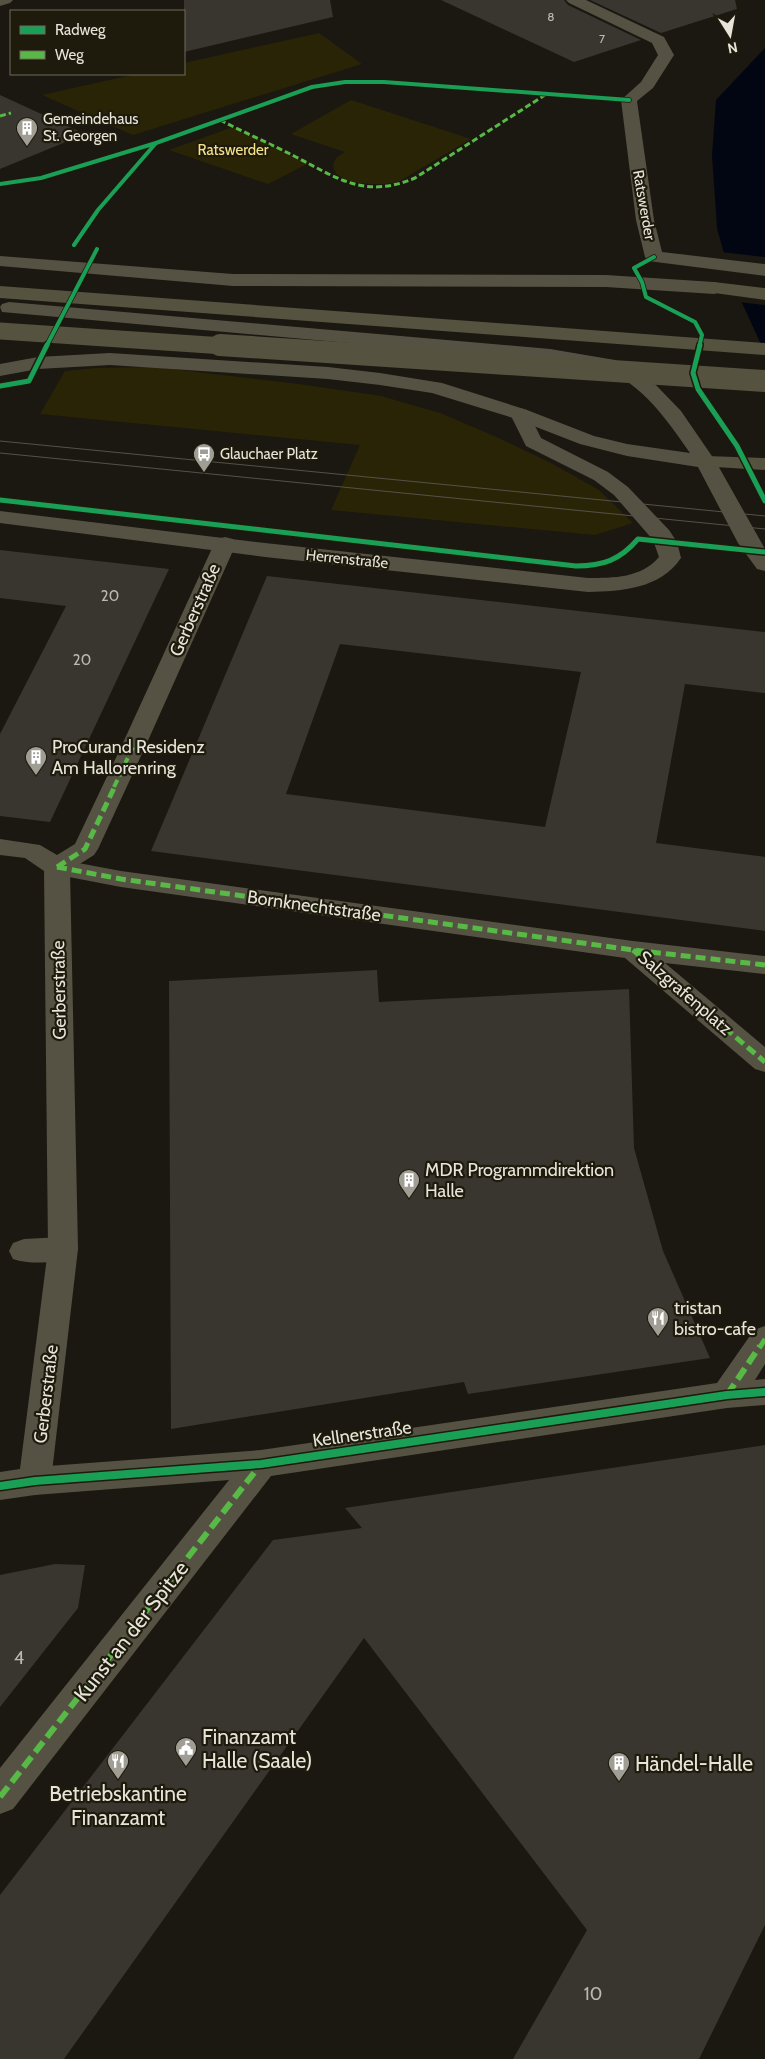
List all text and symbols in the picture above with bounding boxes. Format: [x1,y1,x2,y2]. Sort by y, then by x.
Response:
house number: 8 [547,9,555,24]
legend [10,10,185,75]
north arrow [705,10,755,60]
text: Radweg [55,21,106,39]
house number: 7 [599,31,605,46]
text: N [726,38,739,58]
text: Weg [55,46,84,64]
place label: Gemeindehaus St. Georgen [43,110,139,145]
building icon: Gemeindehaus St. Georgen [15,116,39,147]
park label: Ratswerder [197,141,269,159]
street label: Ratswerder [629,168,659,242]
bus stop icon: Glauchaer Platz [192,442,216,473]
place label: Glauchaer Platz [220,445,318,463]
street label: Herrenstraße [305,546,389,572]
street label: Gerberstraße [165,560,225,660]
house number: 20 [101,587,119,605]
house number: 20 [73,651,91,669]
place label: ProCurand Residenz Am Hallorenring [52,736,205,779]
building icon: ProCurand Residenz Am Hallorenring [24,745,48,776]
street label: Bornknechtstraße [246,886,382,926]
street label: Gerberstraße [47,940,71,1040]
street label: Salzgrafenplatz [634,946,737,1040]
place label: MDR Programmdirektion Halle [425,1159,614,1202]
building icon: MDR Programmdirektion Halle [397,1168,421,1199]
place label: tristan bistro-cafe [674,1297,756,1340]
restaurant icon: tristan bistro-cafe [646,1306,670,1337]
street label: Gerberstraße [29,1344,63,1444]
street label: Kellnerstraße [311,1416,413,1452]
street label: Kunst an der Spitze [69,1556,194,1706]
house number: 4 [14,1647,24,1669]
place label: Finanzamt Halle (Saale) [202,1724,312,1773]
public building icon: Finanzamt Halle (Saale) [174,1736,198,1767]
restaurant icon: Betriebskantine Finanzamt [106,1749,130,1780]
building icon: Händel-Halle [607,1751,631,1782]
place label: Händel-Halle [635,1751,753,1776]
place label: Betriebskantine Finanzamt [49,1781,187,1830]
house number: 10 [584,1983,602,2005]

